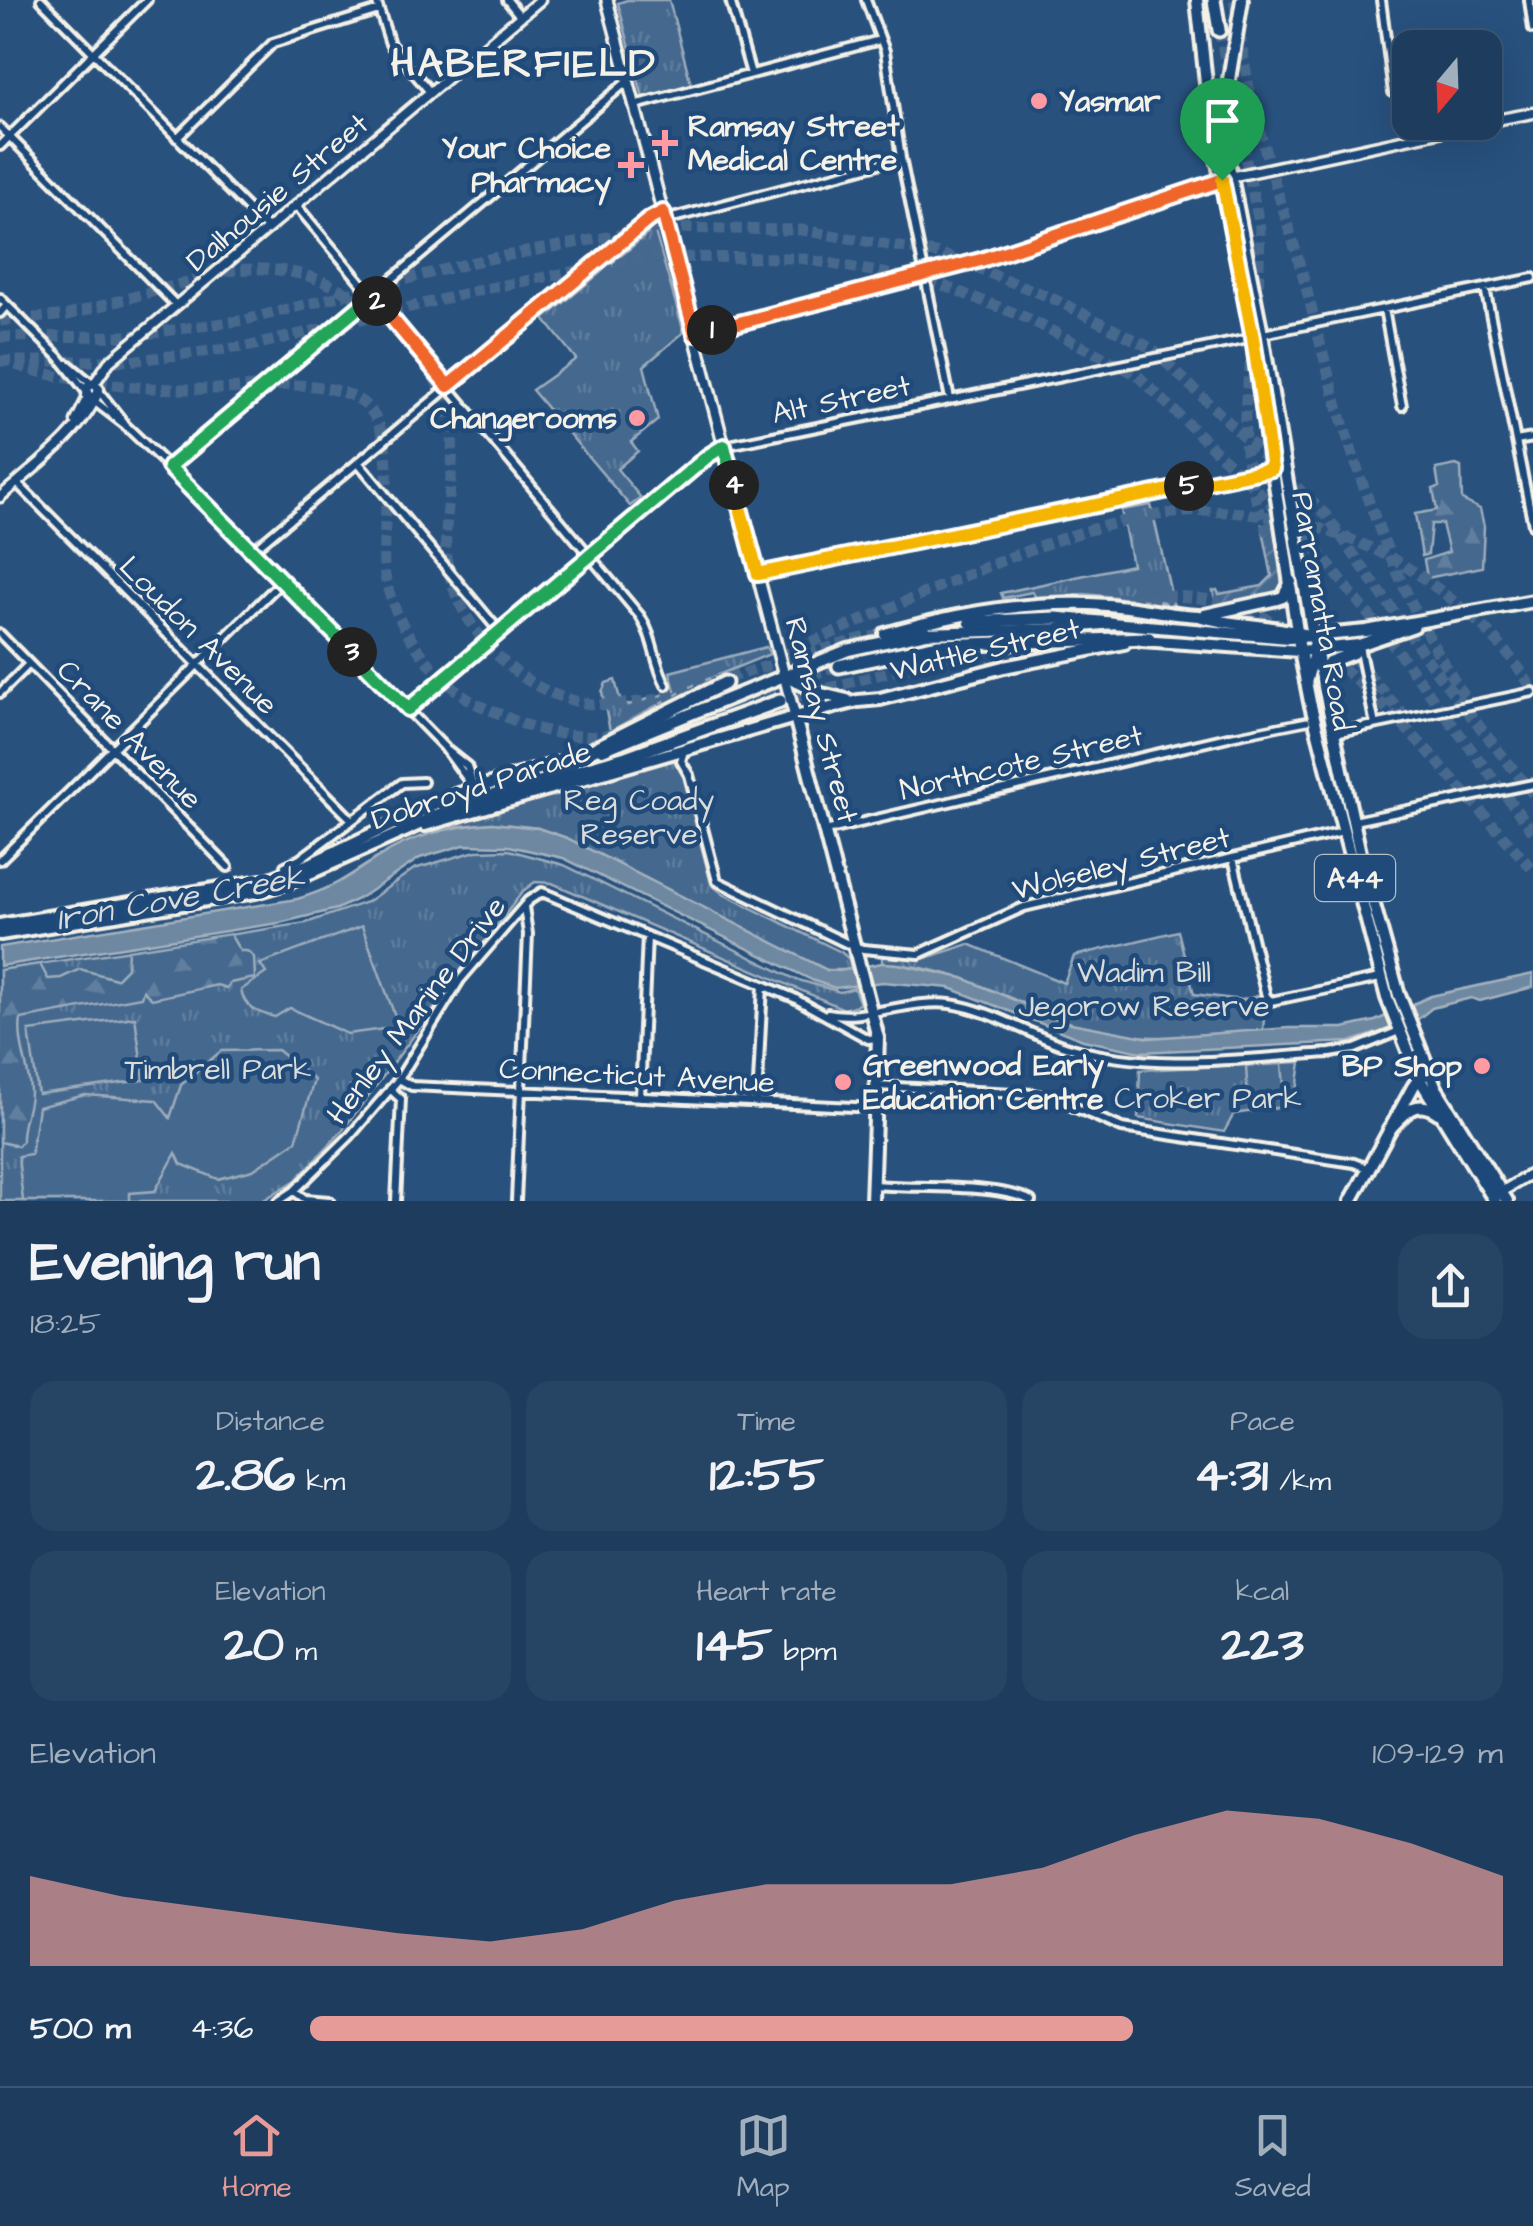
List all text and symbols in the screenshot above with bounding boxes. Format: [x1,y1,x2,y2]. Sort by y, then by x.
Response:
north arrow [1392,30,1502,140]
map controls [1392,30,1502,140]
district label: HABERFIELD [391,37,657,92]
pin [1180,78,1265,181]
place label: Yasmar [1059,81,1161,123]
marker: Yasmar [1028,90,1050,112]
icon: arrive [1195,93,1250,148]
street label: Dalhousie Street [177,104,378,282]
place label: Ramsay Street Medical Centre [688,106,900,182]
place label: Your Choice Pharmacy [442,128,612,206]
marker: Ramsay Street Medical Centre [652,130,678,156]
marker: Your Choice Pharmacy [620,154,642,176]
pin: 2 [352,276,402,326]
text: 2 [369,281,385,320]
pin: 1 [687,305,737,355]
text: 1 [710,310,714,349]
street label: Alt Street [768,365,914,435]
place label: Changerooms [430,398,617,442]
marker: Changerooms [626,407,648,429]
pin: 4 [709,460,759,510]
pin: 5 [1164,461,1214,511]
text: 4 [724,465,744,504]
text: 5 [1179,466,1199,505]
street label: Parramatta Road [1280,488,1364,734]
street label: Loudon Avenue [109,547,287,725]
street label: Wattle Street [886,608,1084,692]
street label: Ramsay Street [772,613,869,828]
pin: 3 [327,627,377,677]
text: 3 [345,632,359,671]
street label: Crane Avenue [47,650,212,819]
street label: Northcote Street [896,715,1147,811]
street label: Dobroyd Parade [366,731,597,842]
park label: Reg Coady Reserve [564,780,714,856]
street label: Wolseley Street [1008,817,1235,912]
water label: Iron Cove Creek [53,854,309,942]
road number: A44 [1315,855,1395,901]
street label: Henley Marine Drive [317,888,517,1134]
park label: Wadim Bill Jegorow Reserve [1018,952,1270,1029]
place label: Greenwood Early Education Centre [863,1045,1104,1121]
place label: BP Shop [1342,1046,1462,1089]
street label: Connecticut Avenue [498,1048,776,1104]
park label: Timbrell Park [124,1049,312,1091]
marker: BP Shop [1471,1055,1493,1077]
marker: Greenwood Early Education Centre [832,1071,854,1093]
park label: Croker Park [1114,1078,1302,1120]
text: Evening run [30,1225,320,1301]
button: share [1398,1234,1503,1339]
text: 18:25 [30,1301,101,1346]
text: Distance [216,1402,325,1441]
text: Time [737,1402,796,1441]
text: Pace [1230,1402,1295,1441]
text: 2.86 [196,1441,295,1510]
text: 12:55 [709,1441,824,1510]
text: 4:31 [1194,1441,1268,1510]
text: km [295,1462,345,1501]
text: /km [1268,1462,1331,1501]
text: Elevation [215,1572,326,1611]
text: Heart rate [696,1572,837,1611]
text: kcal [1236,1572,1289,1611]
text: 20 [224,1611,284,1680]
text: 145 [696,1611,772,1680]
text: 223 [1221,1611,1304,1680]
text: m [284,1632,317,1671]
text: bpm [772,1632,837,1671]
text: Elevation [30,1731,156,1776]
text: 109–129 m [1372,1731,1503,1776]
text: 500 m [30,2006,131,2051]
text: 4:36 [190,2006,253,2051]
tab: Home [222,2108,292,2207]
tab: Map [736,2108,791,2207]
tab: Saved [1235,2108,1311,2207]

